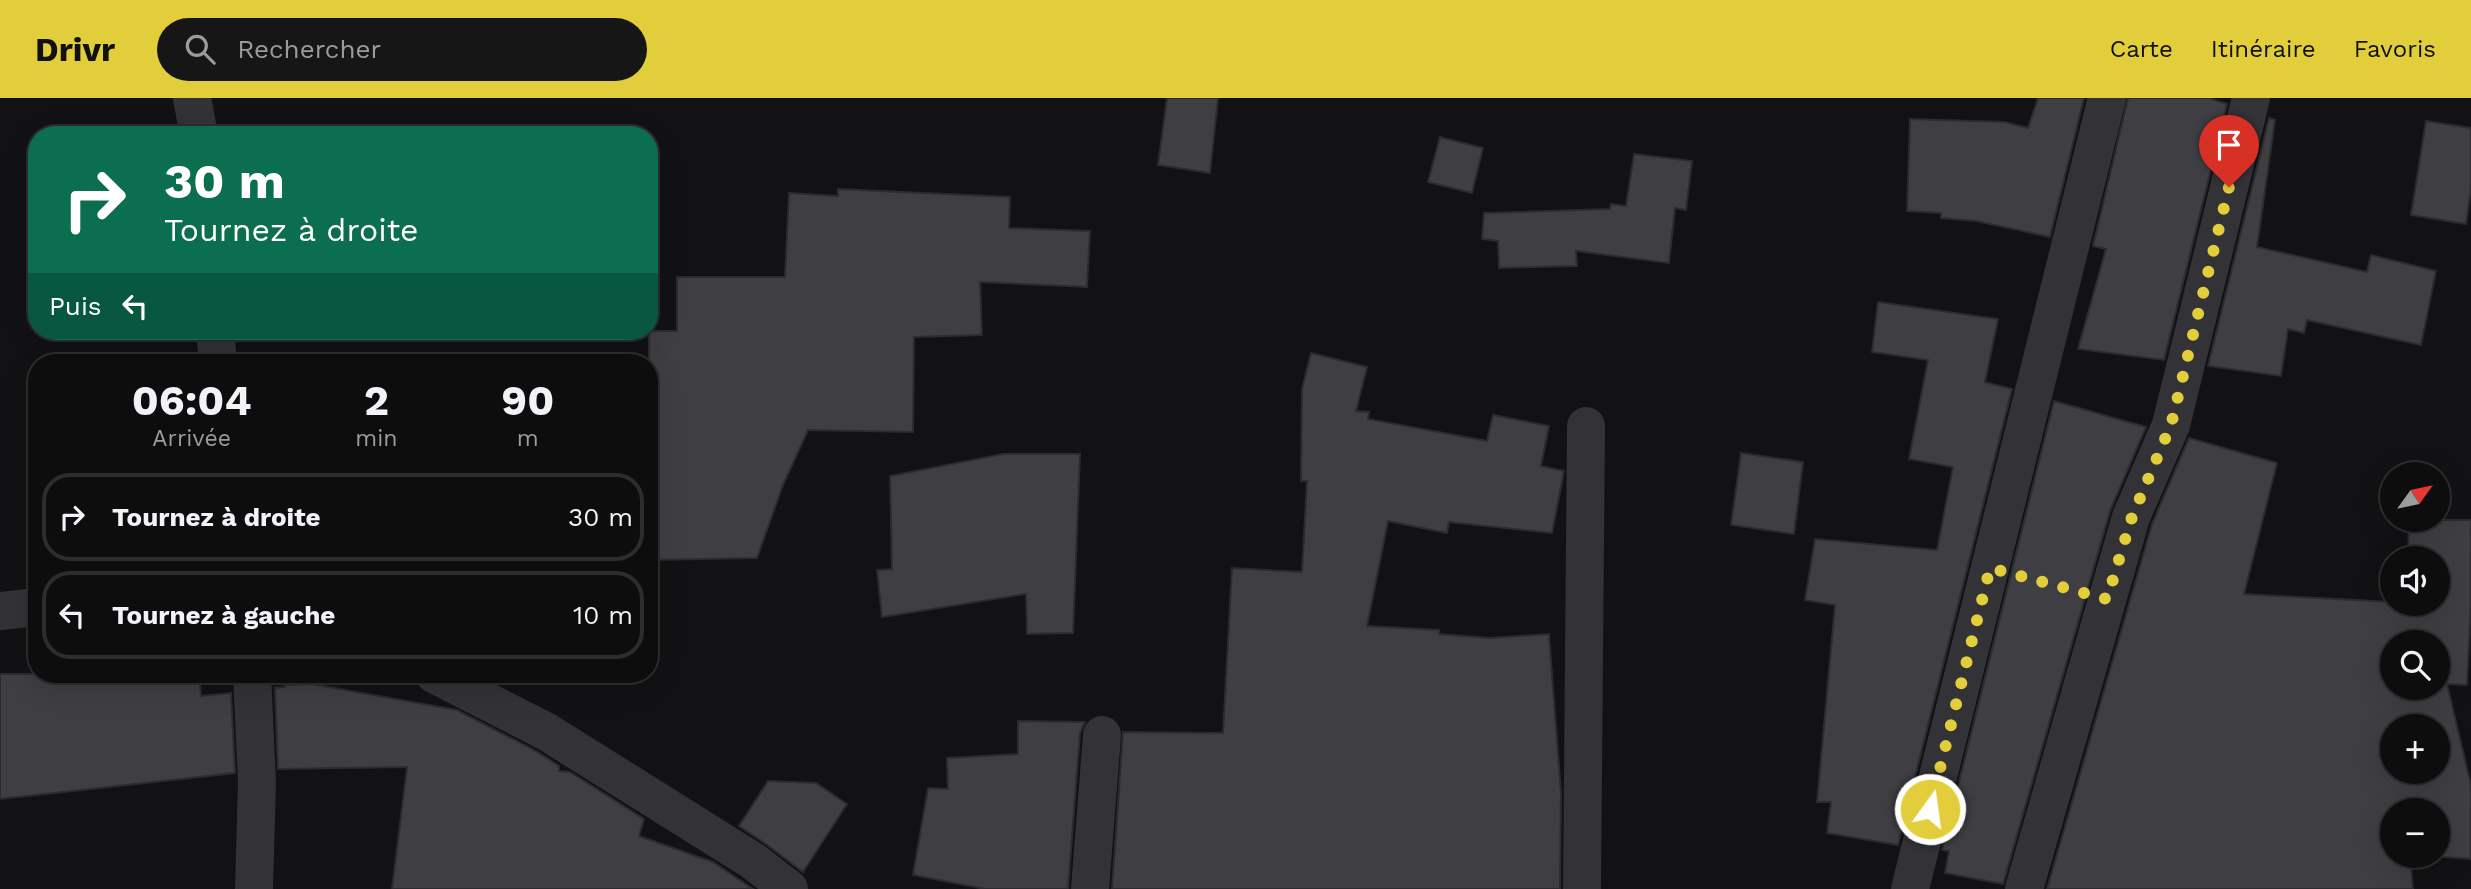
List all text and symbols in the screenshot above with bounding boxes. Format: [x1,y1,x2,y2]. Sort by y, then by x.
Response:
search box [157,18,647,81]
text: Drivr [35,30,115,69]
icon: search [181,30,219,68]
text: Rechercher [237,34,381,64]
text: Carte [2110,35,2173,63]
text: Itinéraire [2211,35,2316,63]
text: Favoris [2354,35,2436,63]
pin [2199,115,2259,187]
icon: arrive [2210,126,2248,164]
text: 30 m [164,152,285,210]
icon: right [49,154,140,245]
text: Tournez à droite [164,211,419,249]
icon: left [116,287,154,325]
text: Puis [49,291,102,321]
text: 06:04 [132,376,252,425]
text: 2 [364,376,389,425]
text: 90 [501,376,554,425]
text: Arrivée [152,425,231,452]
text: min [355,425,398,452]
text: m [517,425,539,452]
north arrow [2380,462,2450,532]
map controls [2380,462,2450,868]
icon: right [53,498,91,536]
text: Tournez à droite [112,502,321,532]
text: 30 m [568,502,633,532]
button: sound [2380,546,2450,616]
icon: left [53,596,91,634]
text: Tournez à gauche [112,600,335,630]
text: 10 m [573,600,633,630]
button: search [2380,630,2450,700]
button: + [2380,714,2450,784]
position arrow [1893,772,1967,846]
button: − [2380,798,2450,868]

